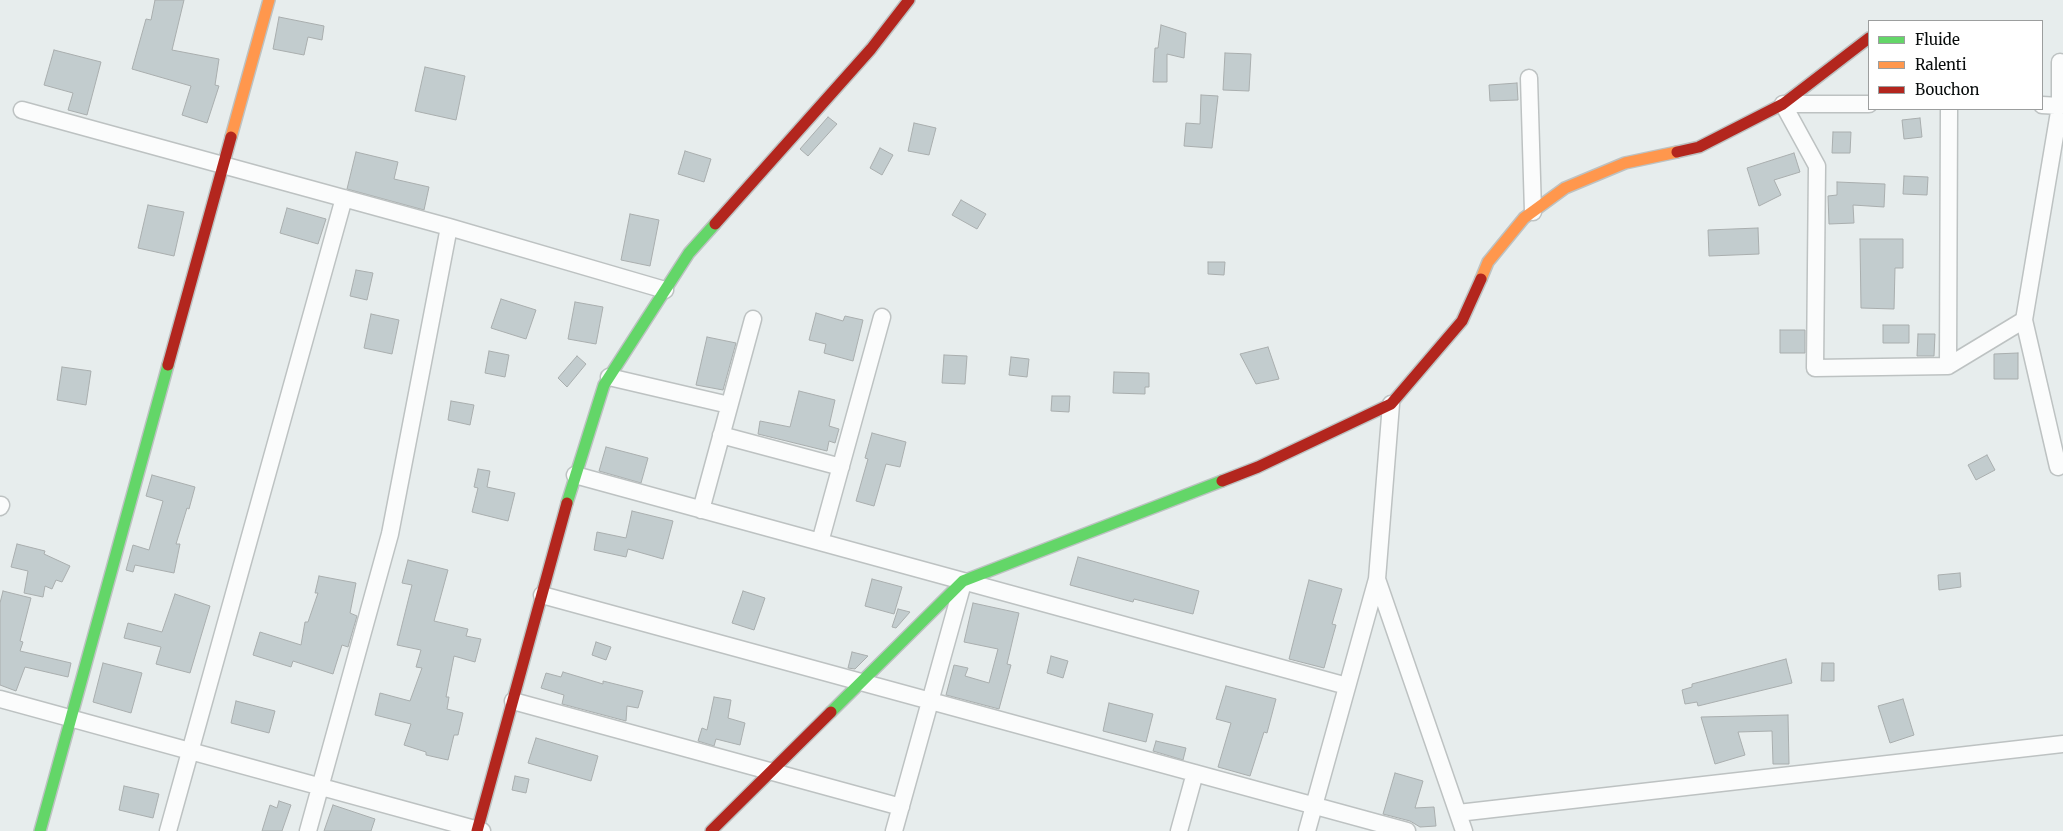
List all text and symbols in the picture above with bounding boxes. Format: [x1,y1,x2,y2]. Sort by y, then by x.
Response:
legend [1868,20,2043,110]
text: Fluide [1915,30,1960,49]
text: Ralenti [1915,55,1967,74]
text: Bouchon [1915,80,1979,99]

